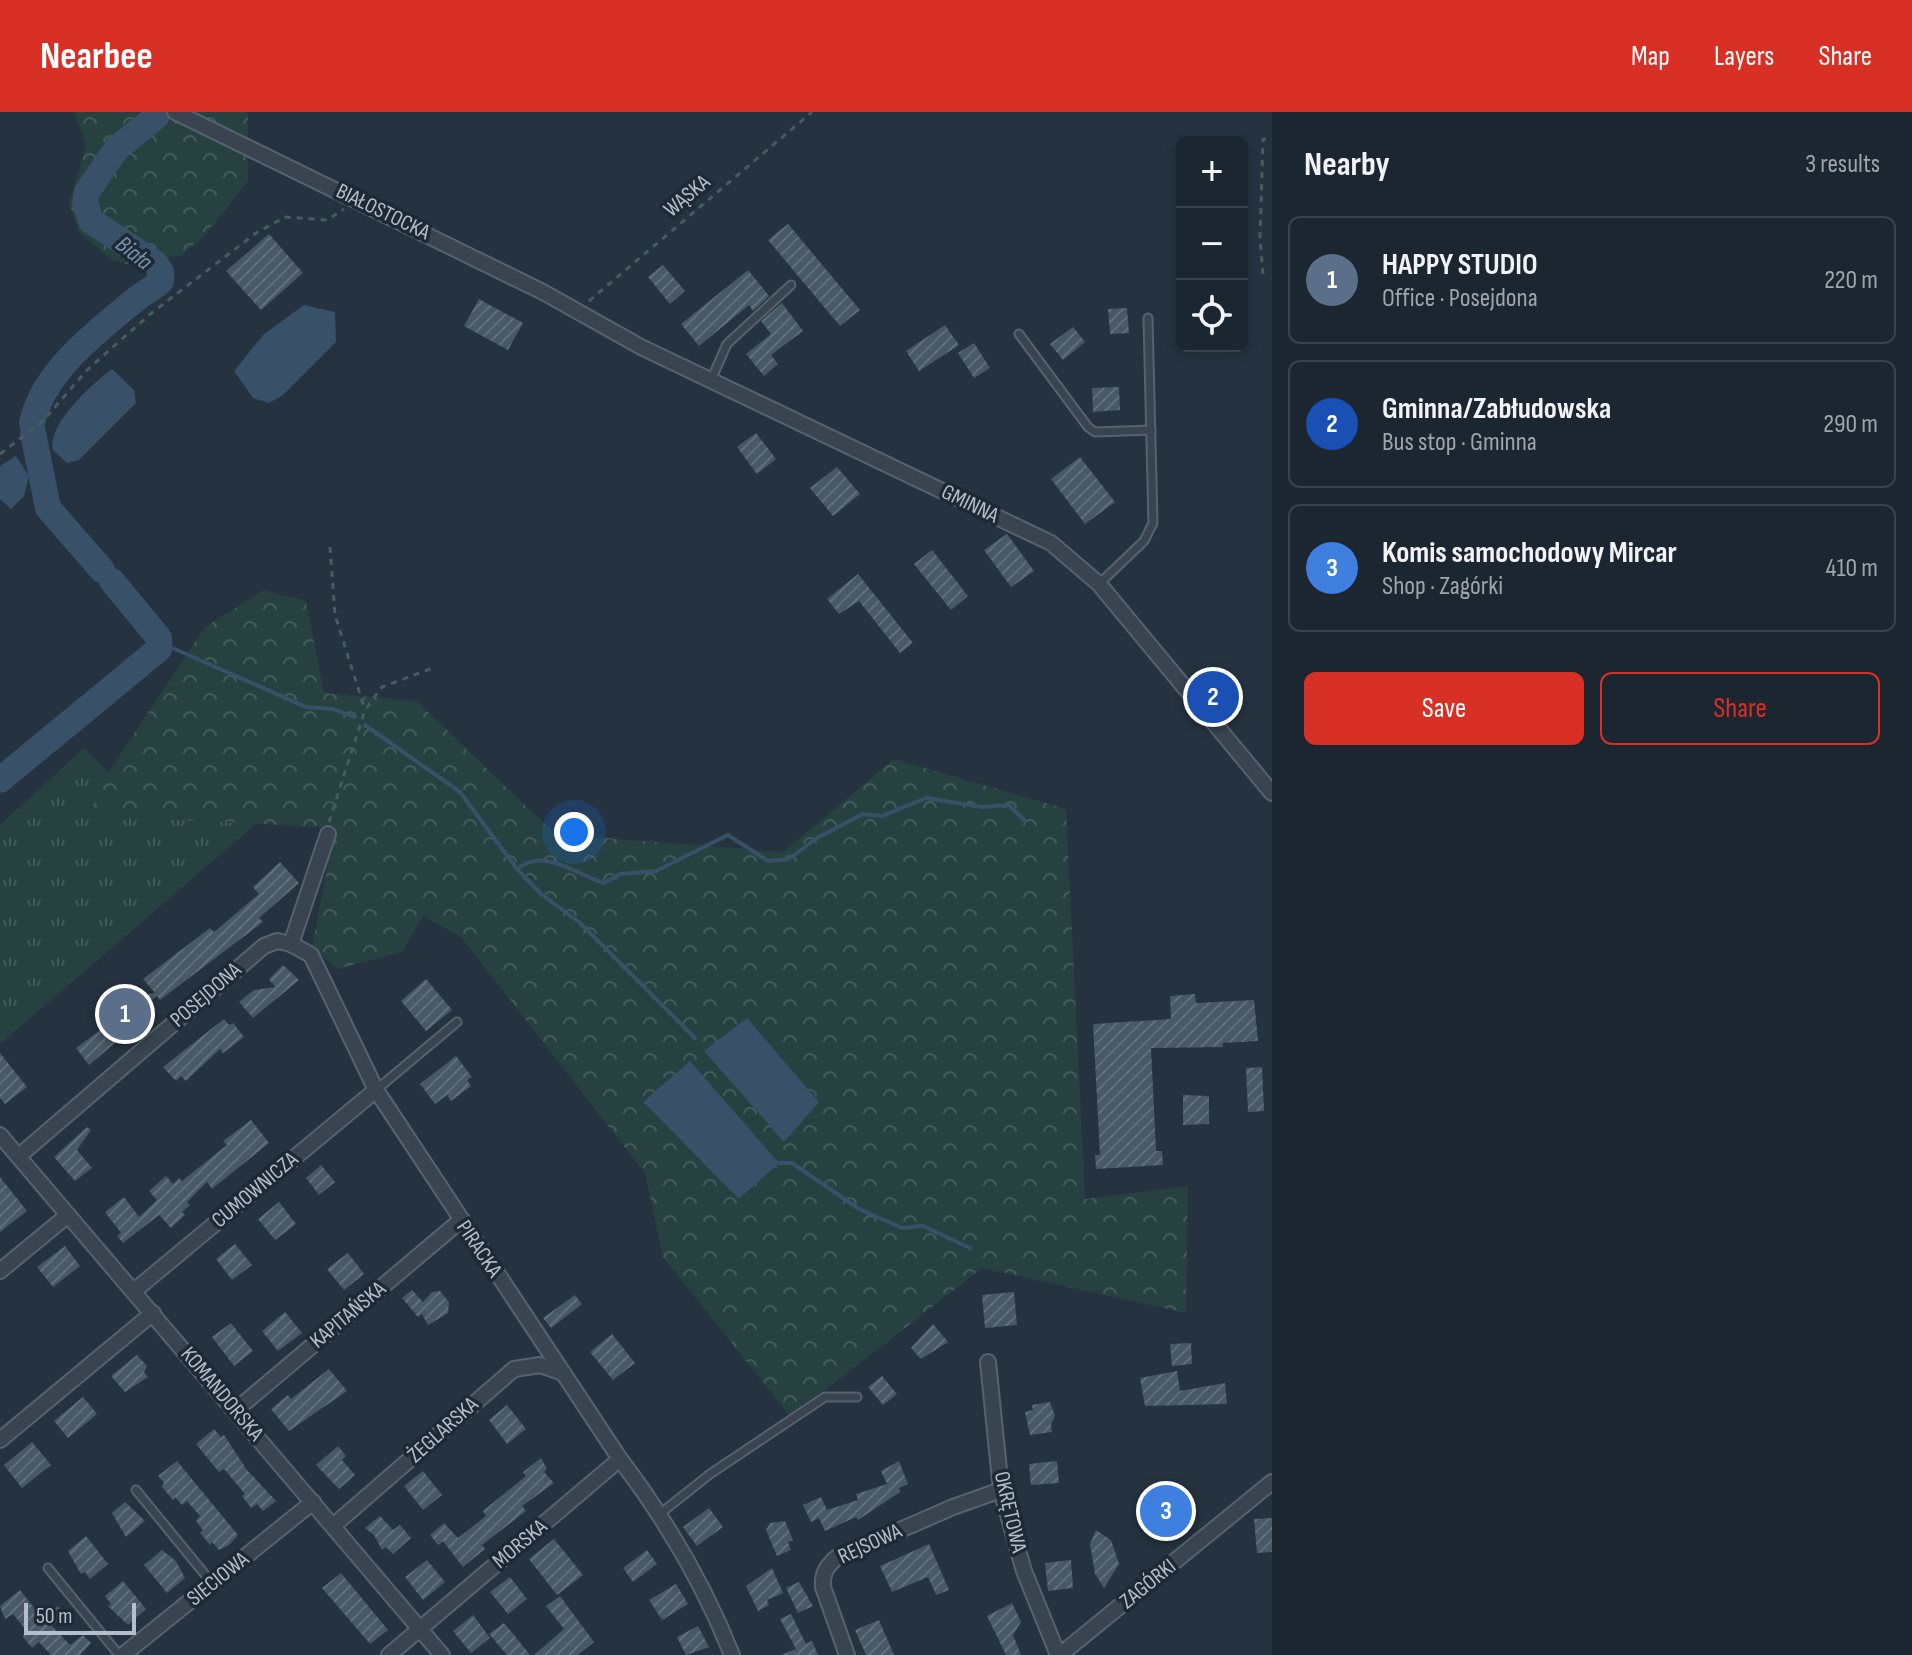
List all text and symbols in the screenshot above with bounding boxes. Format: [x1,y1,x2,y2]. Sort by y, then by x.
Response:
text: Nearbee [40,34,153,79]
text: Map [1631,40,1670,73]
text: Layers [1714,40,1774,73]
text: Share [1818,40,1872,73]
map controls [1176,136,1248,352]
button: + [1176,136,1248,208]
text: Nearby [1304,144,1390,185]
text: 3 results [1805,149,1880,180]
street label: WĄSKA [658,169,716,223]
street label: BIAŁOSTOCKA [332,178,435,247]
button: − [1176,208,1248,280]
water label: Biała [110,230,158,277]
text: HAPPY STUDIO [1382,247,1538,283]
text: 1 [1327,265,1337,296]
text: 220 m [1824,265,1878,296]
button: locate [1176,280,1248,352]
text: Office · Posejdona [1382,283,1538,314]
text: Gminna/Zabłudowska [1382,391,1611,427]
text: 2 [1326,409,1338,440]
text: 290 m [1823,409,1878,440]
text: Bus stop · Gminna [1382,427,1537,458]
street label: GMINNA [937,479,1004,530]
text: Komis samochodowy Mircar [1382,535,1677,571]
text: 3 [1326,553,1338,584]
text: 410 m [1826,553,1878,584]
text: Shop · Zagórki [1382,571,1503,602]
pin: 2 [1187,667,1239,727]
button: Save [1304,672,1584,745]
button: Share [1600,672,1880,745]
your location [554,812,594,852]
street label: POSEJDONA [165,956,247,1033]
pin: 1 [99,984,151,1044]
street label: CUMOWNICZA [206,1146,304,1234]
street label: PIRACKA [450,1215,508,1283]
street label: KAPITAŃSKA [305,1275,392,1354]
street label: KOMANDORSKA [175,1341,270,1447]
street label: ŻEGLARSKA [402,1391,484,1469]
street label: OKRĘTOWA [988,1469,1033,1556]
pin: 3 [1140,1481,1192,1541]
street label: MORSKA [487,1513,553,1575]
street label: REJSOWA [834,1517,907,1570]
street label: SIECIOWA [182,1546,255,1612]
street label: ZAGÓRKI [1114,1553,1182,1615]
scale bar [24,1599,136,1635]
text: 50 m [36,1603,72,1630]

